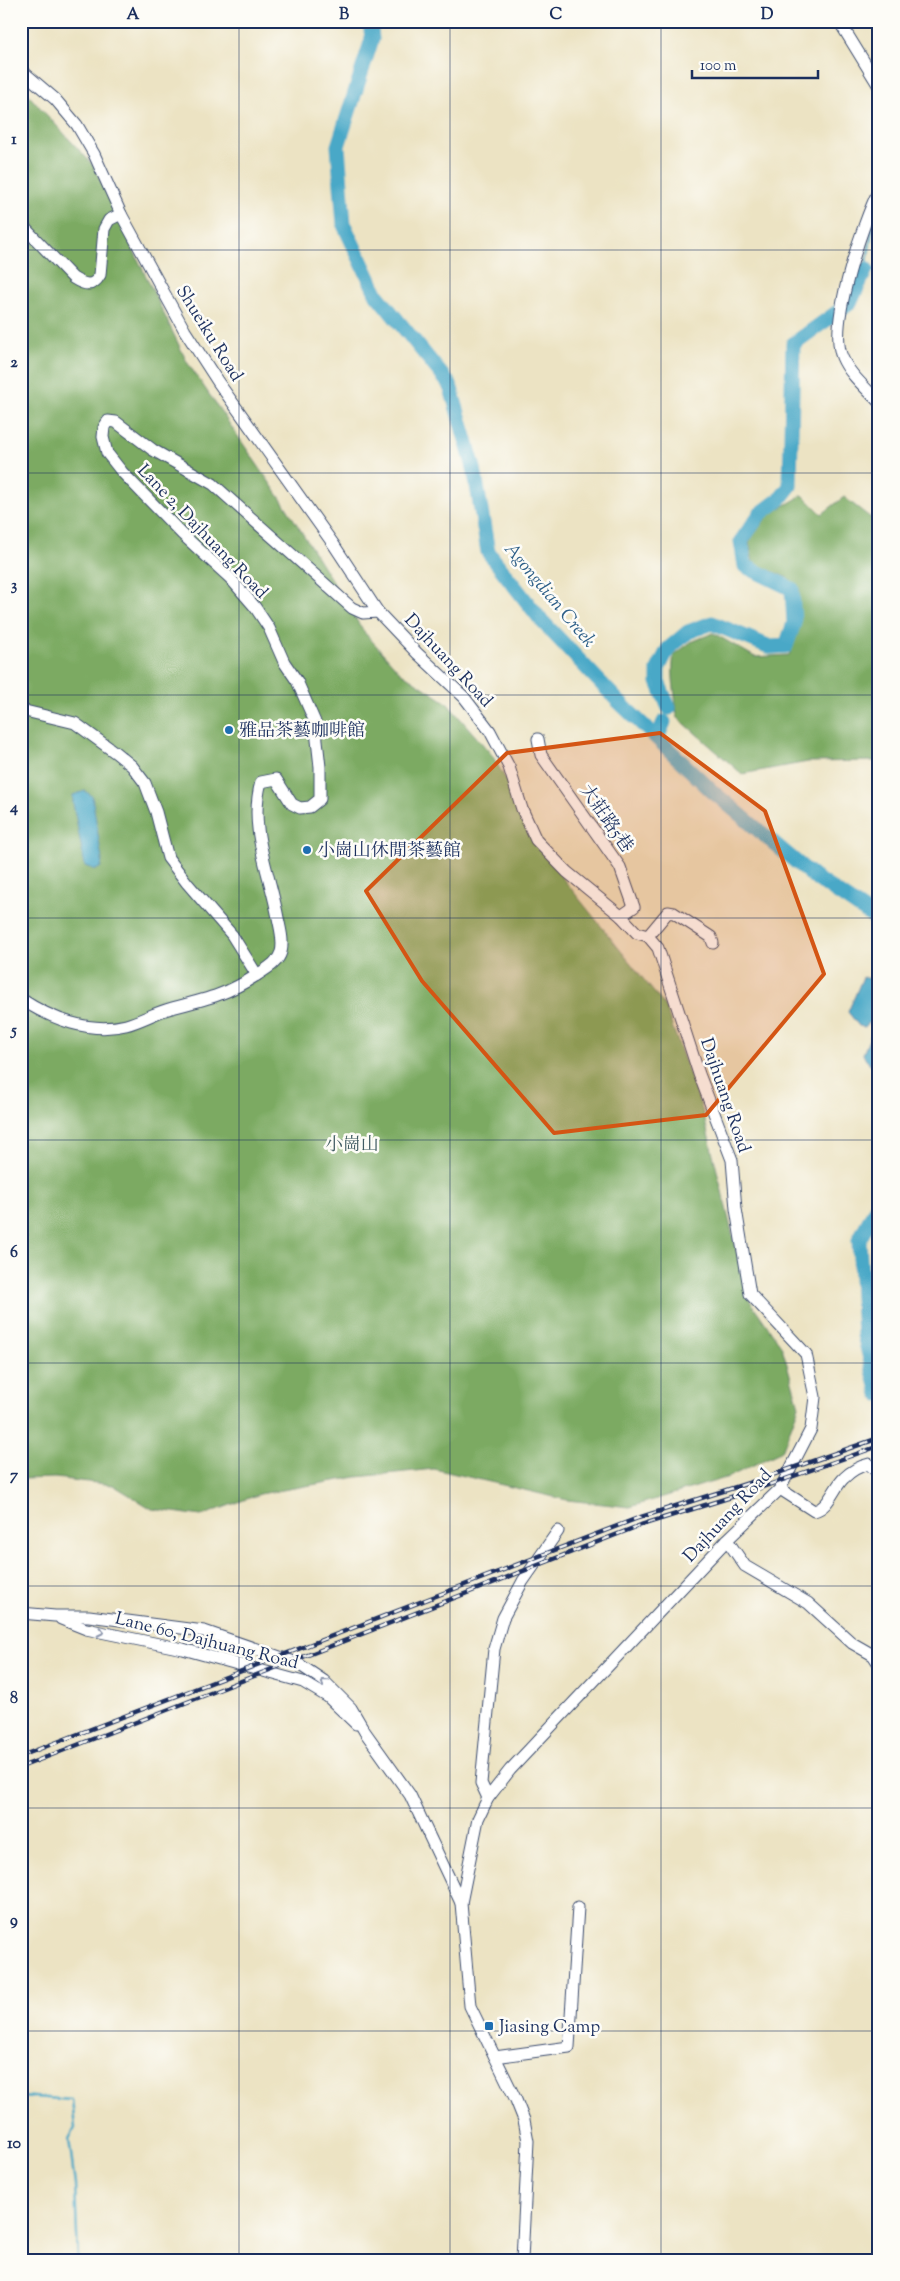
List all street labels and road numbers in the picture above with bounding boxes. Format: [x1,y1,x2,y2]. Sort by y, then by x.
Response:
street label: Shueiku Road [168,281,248,387]
street label: Lane 2, Dajhuang Road [130,459,273,606]
street label: Dajhuang Road [397,609,498,714]
street label: 大莊路5巷 [572,780,638,859]
street label: Dajhuang Road [692,1035,756,1157]
street label: Dajhuang Road [678,1464,779,1569]
street label: Lane 60, Dajhuang Road [112,1607,301,1677]

